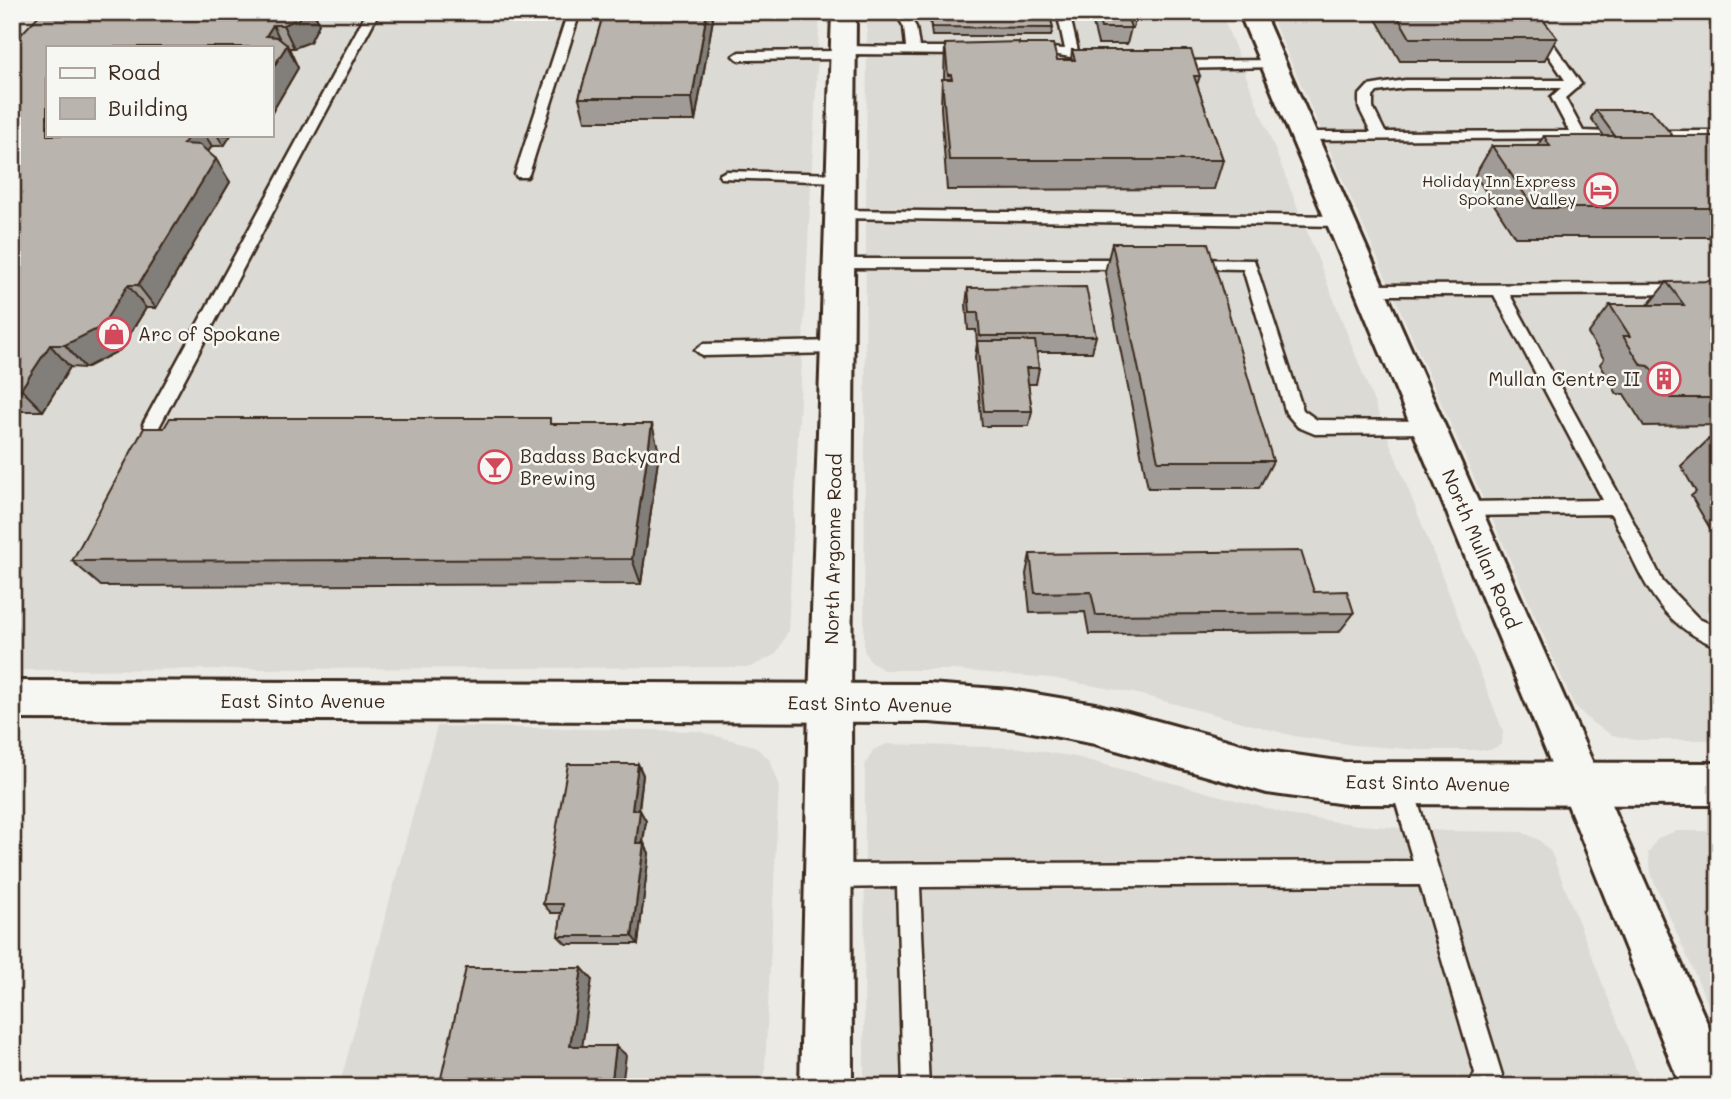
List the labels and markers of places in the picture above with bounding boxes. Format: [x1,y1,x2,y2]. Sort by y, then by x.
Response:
place label: Holiday Inn Express Spokane Valley [1422,170,1576,209]
hotel icon: Holiday Inn Express Spokane Valley [1582,171,1620,209]
shop icon: Arc of Spokane [95,315,133,353]
place label: Arc of Spokane [138,321,281,346]
building icon: Mullan Centre II [1645,360,1683,398]
place label: Mullan Centre II [1488,366,1640,391]
place label: Badass Backyard Brewing [520,443,680,490]
bar icon: Badass Backyard Brewing [476,448,514,486]

